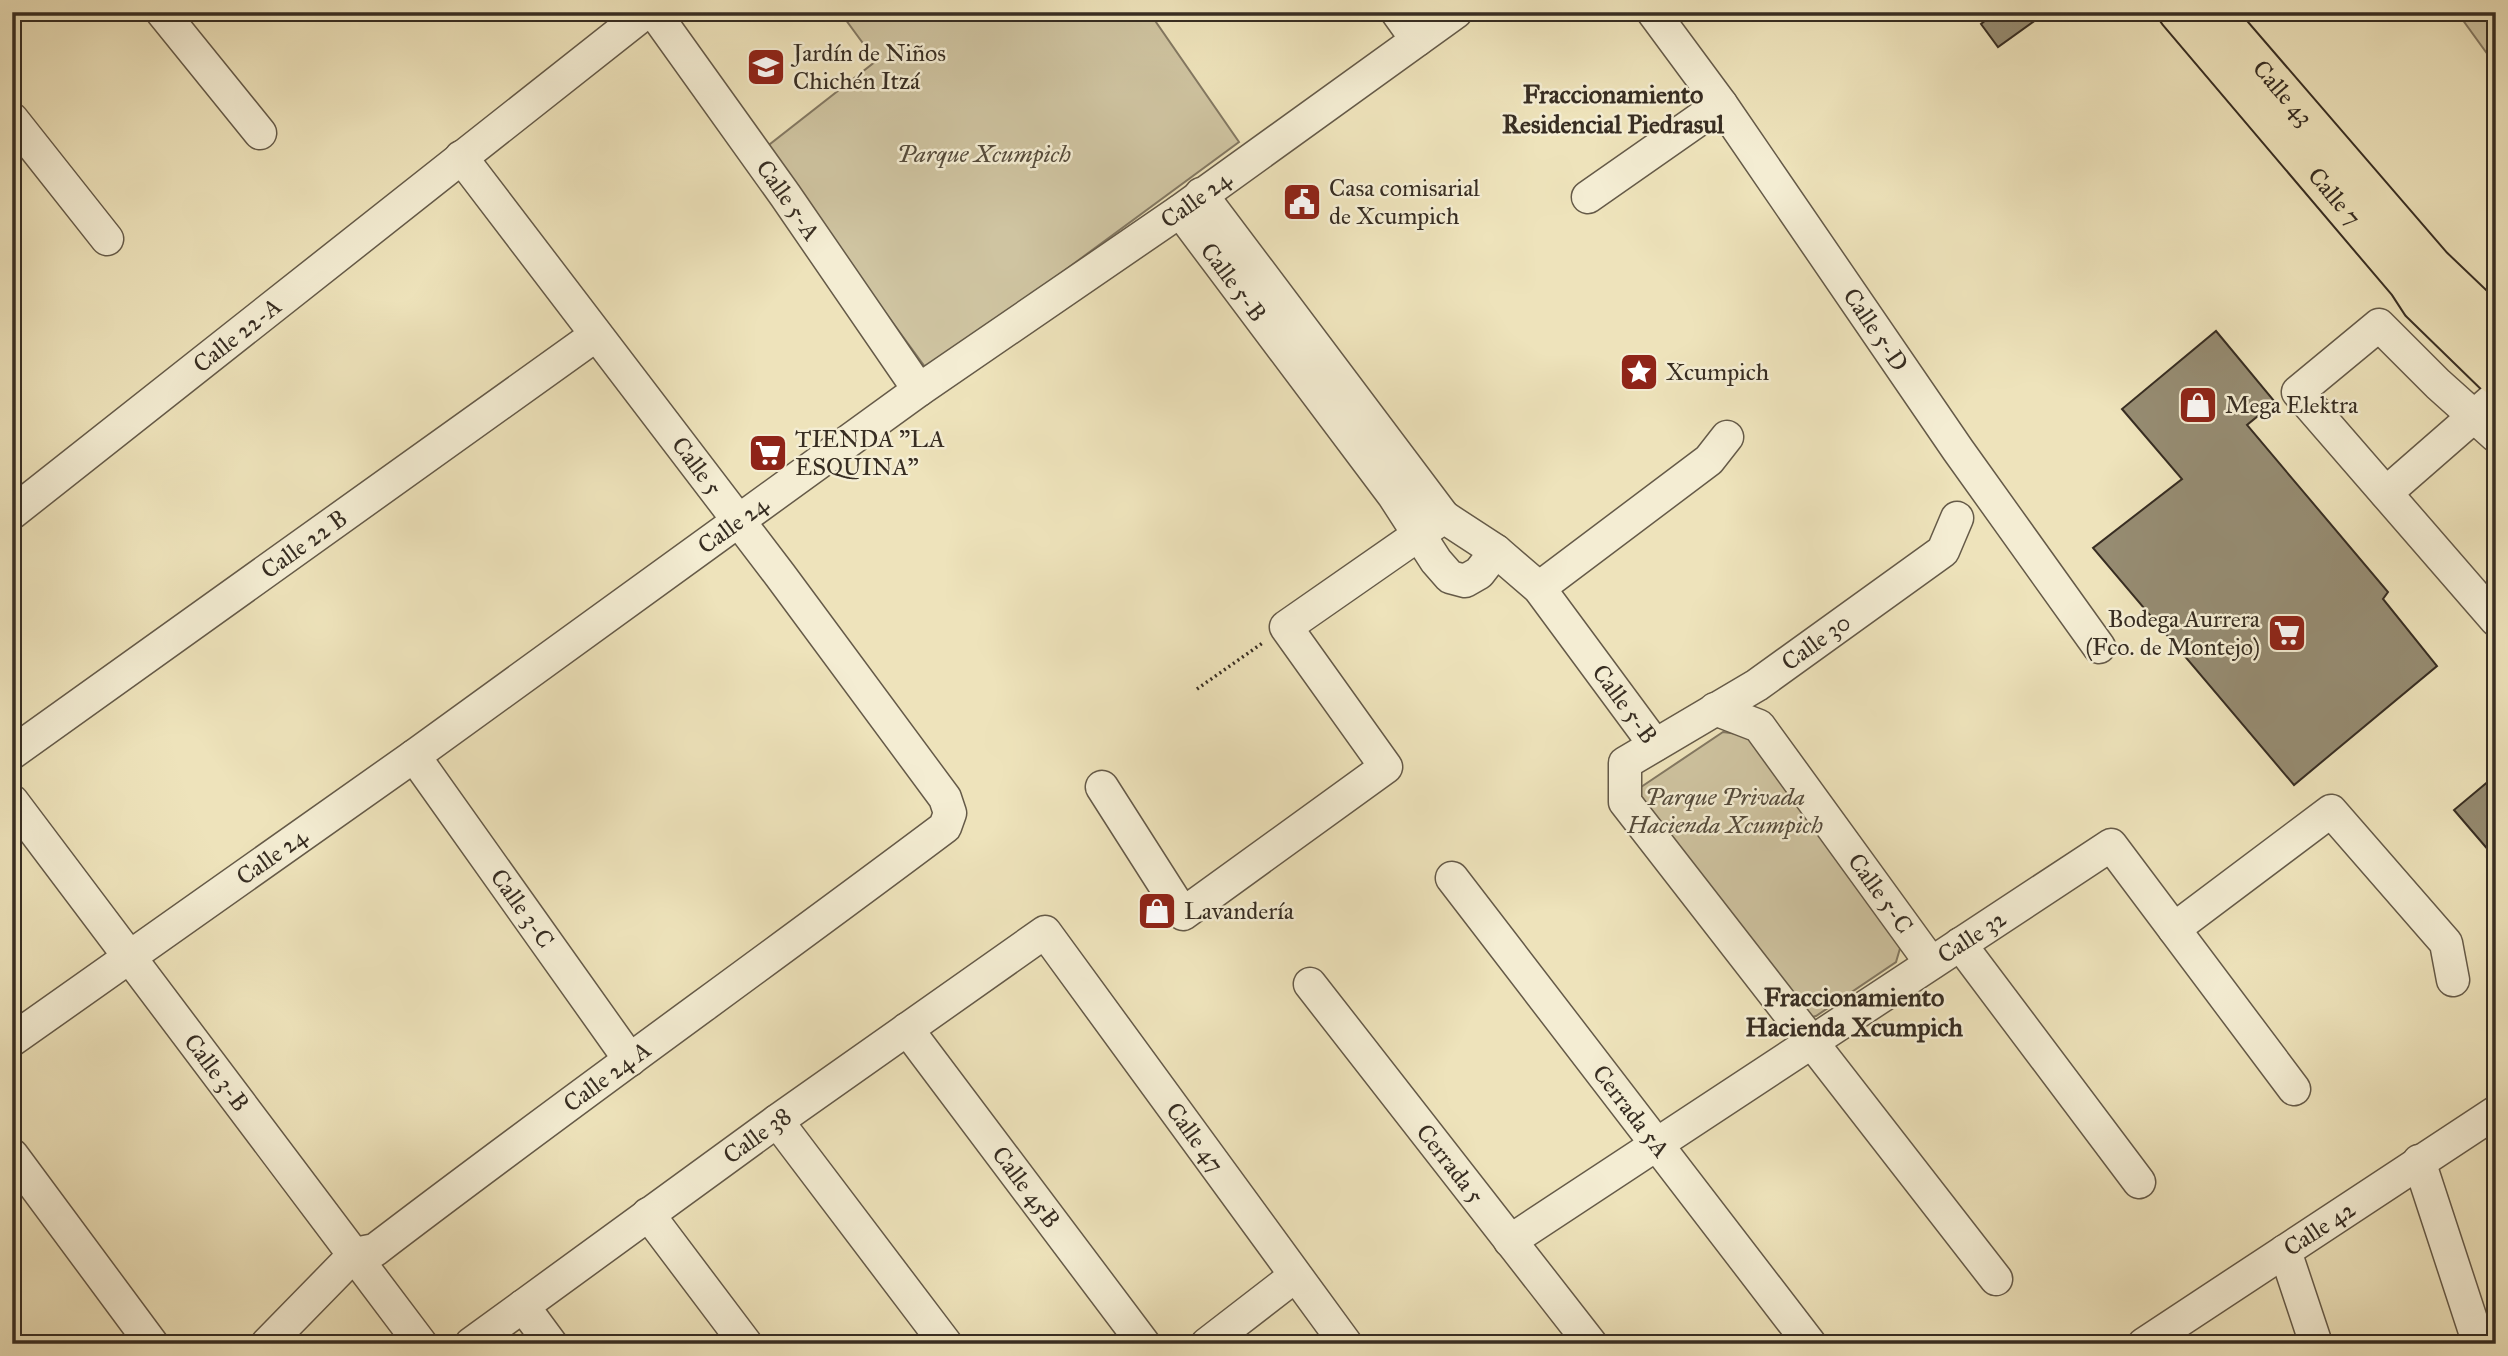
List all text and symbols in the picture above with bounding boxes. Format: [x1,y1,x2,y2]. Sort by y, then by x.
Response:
place label: Jardín de Niños Chichén Itzá [790,38,946,96]
school or university icon: Jardín de Niños Chichén Itzá [745,46,787,88]
street label: Calle 43 [2246,54,2320,132]
district label: Fraccionamiento Residencial Piedrasul [1502,78,1725,140]
park label: Parque Xcumpich [897,139,1071,169]
street label: Calle 5-A [750,154,827,246]
street label: Calle 7 [2301,161,2368,232]
street label: Calle 24 [1155,164,1238,235]
place label: Casa comisarial de Xcumpich [1329,173,1480,231]
public building icon: Casa comisarial de Xcumpich [1281,181,1323,223]
street label: Calle 5-B [1194,237,1273,328]
street label: Calle 5-D [1837,282,1915,377]
street label: Calle 22-A [187,291,287,379]
place icon: Xcumpich [1618,351,1660,393]
place label: Xcumpich [1666,357,1769,387]
shop icon: Mega Elektra [2177,384,2219,426]
place label: Mega Elektra [2225,390,2359,420]
place label: TIENDA "LA ESQUINA" [795,424,945,482]
street label: Calle 5 [665,431,729,501]
supermarket icon: TIENDA "LA ESQUINA" [747,432,789,474]
street label: Calle 24 [692,489,774,560]
street label: Calle 22 B [255,503,353,585]
place label: Bodega Aurrera (Fco. de Montejo) [2085,604,2261,662]
street label: Calle 30 [1776,607,1856,677]
supermarket icon: Bodega Aurrera (Fco. de Montejo) [2266,612,2308,654]
street label: Calle 5-B [1586,658,1664,750]
park label: Parque Privada Hacienda Xcumpich [1626,782,1823,840]
street label: Calle 24 [230,821,313,892]
street label: Calle 5-C [1841,847,1920,939]
street label: Calle 3-C [484,863,561,954]
shop icon: Lavandería [1136,890,1178,932]
place label: Lavandería [1184,896,1295,926]
street label: Calle 32 [1932,903,2012,970]
district label: Fraccionamiento Hacienda Xcumpich [1745,981,1963,1043]
street label: Calle 3-B [178,1028,256,1118]
street label: Calle 24 A [557,1034,657,1119]
street label: Cerrada 5A [1586,1059,1676,1164]
street label: Calle 47 [1159,1096,1231,1178]
street label: Calle 38 [717,1101,797,1170]
street label: Cerrada 5 [1410,1118,1491,1210]
street label: Calle 45B [985,1140,1067,1234]
street label: Calle 42 [2278,1194,2361,1263]

